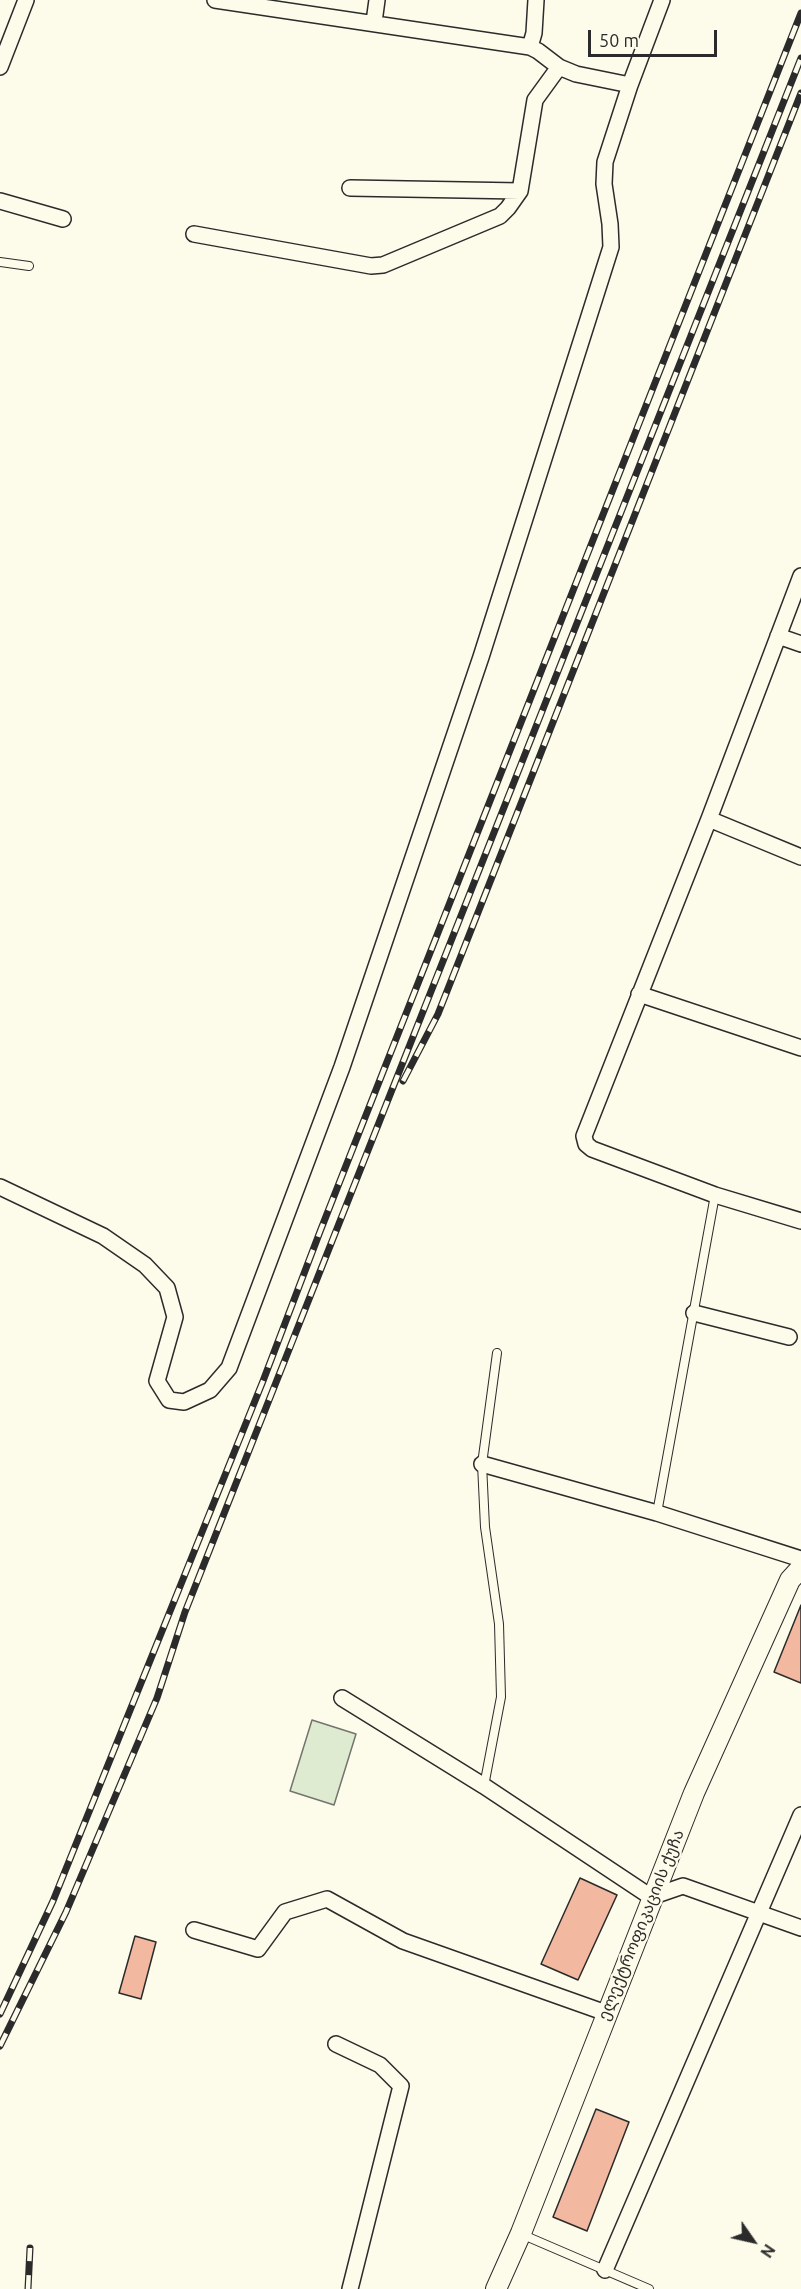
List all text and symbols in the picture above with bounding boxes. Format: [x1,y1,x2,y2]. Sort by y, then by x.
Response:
scale bar [591,18,720,56]
text: 50 m [599,30,639,50]
street label: ელექტროფიკაციის ქუჩა [594,1827,688,2023]
north arrow [723,2211,783,2271]
text: N [757,2241,779,2261]

